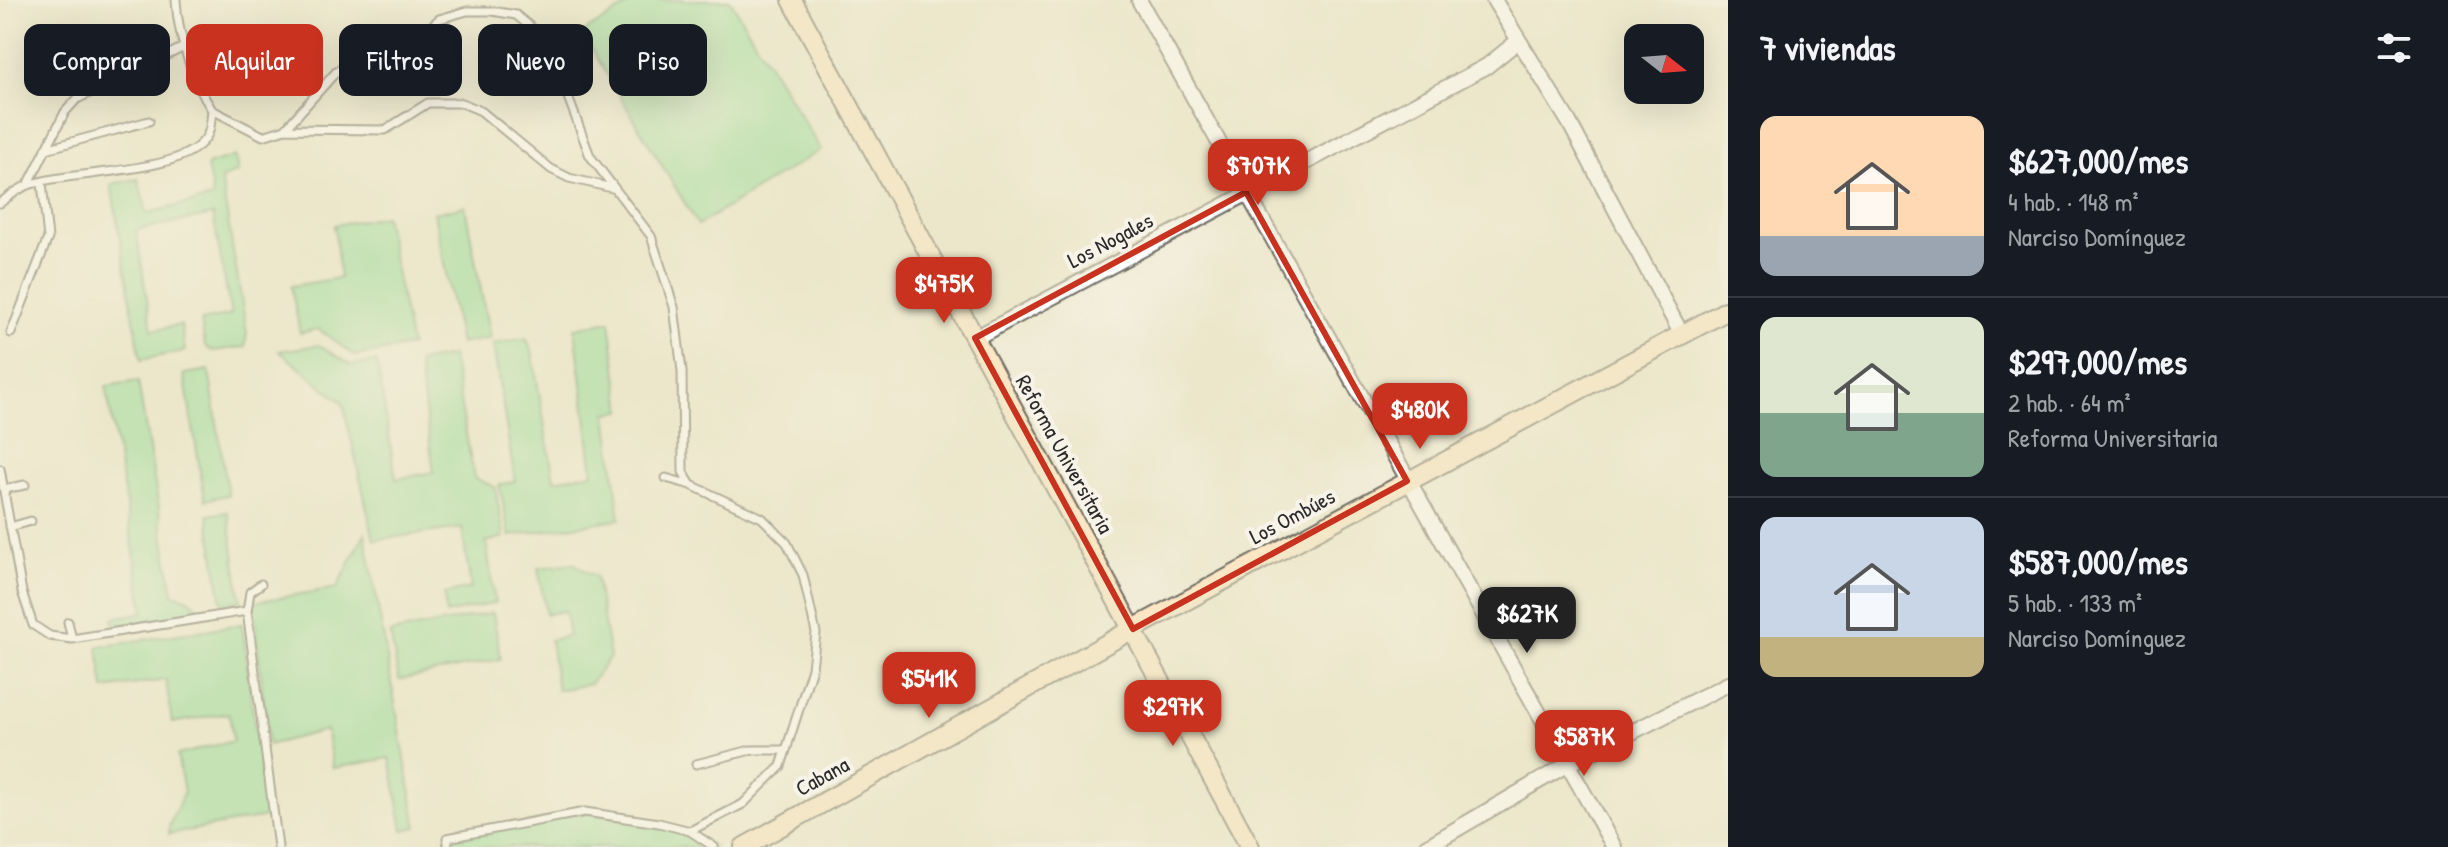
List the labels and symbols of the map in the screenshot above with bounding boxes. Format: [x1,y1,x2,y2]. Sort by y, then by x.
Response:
north arrow [1624,24,1704,104]
pin: $707K [1202,139,1314,207]
street label: Los Nogales [1062,205,1158,275]
pin: $475K [888,257,1000,325]
street label: Reforma Universitaria [1009,369,1121,539]
pin: $480K [1364,383,1476,451]
street label: Los Ombúes [1244,481,1340,551]
pin: $627K [1471,587,1583,655]
pin: $541K [873,652,985,720]
pin: $297K [1117,680,1229,748]
pin: $587K [1528,710,1640,778]
street label: Cabana [790,749,854,803]

